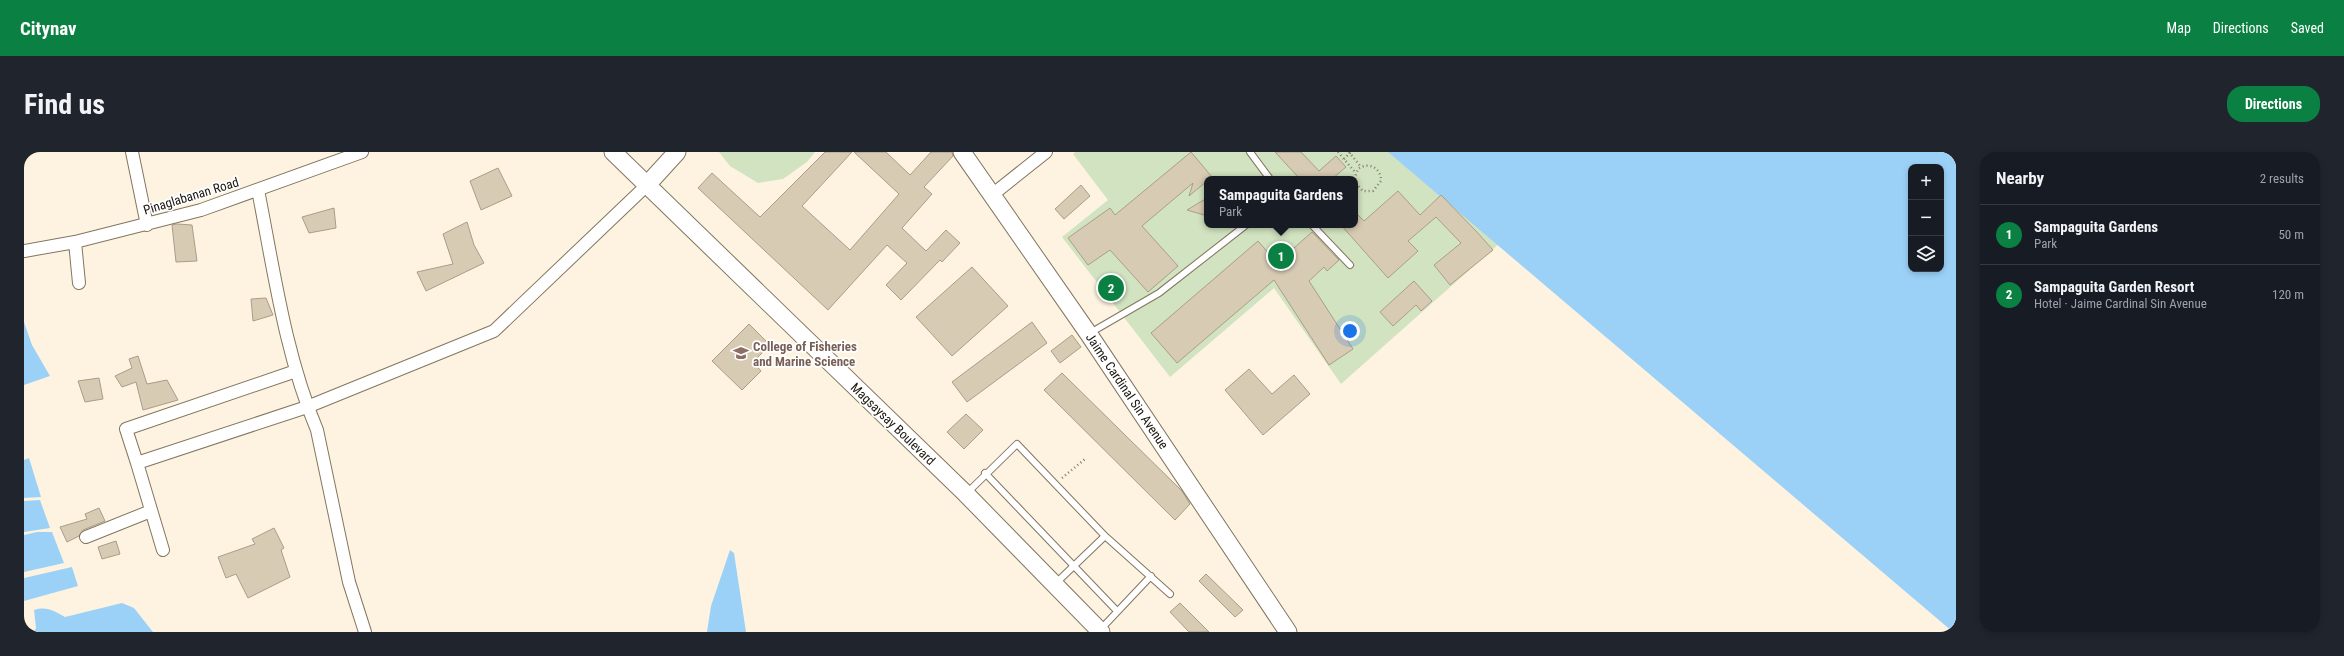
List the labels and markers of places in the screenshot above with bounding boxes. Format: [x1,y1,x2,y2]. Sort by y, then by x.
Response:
pin: 1 [1268,241,1294,271]
pin: 2 [1098,273,1124,303]
place label: College of Fisheries and Marine Science [753,339,857,369]
school or university icon: College of Fisheries and Marine Science [732,344,750,362]

